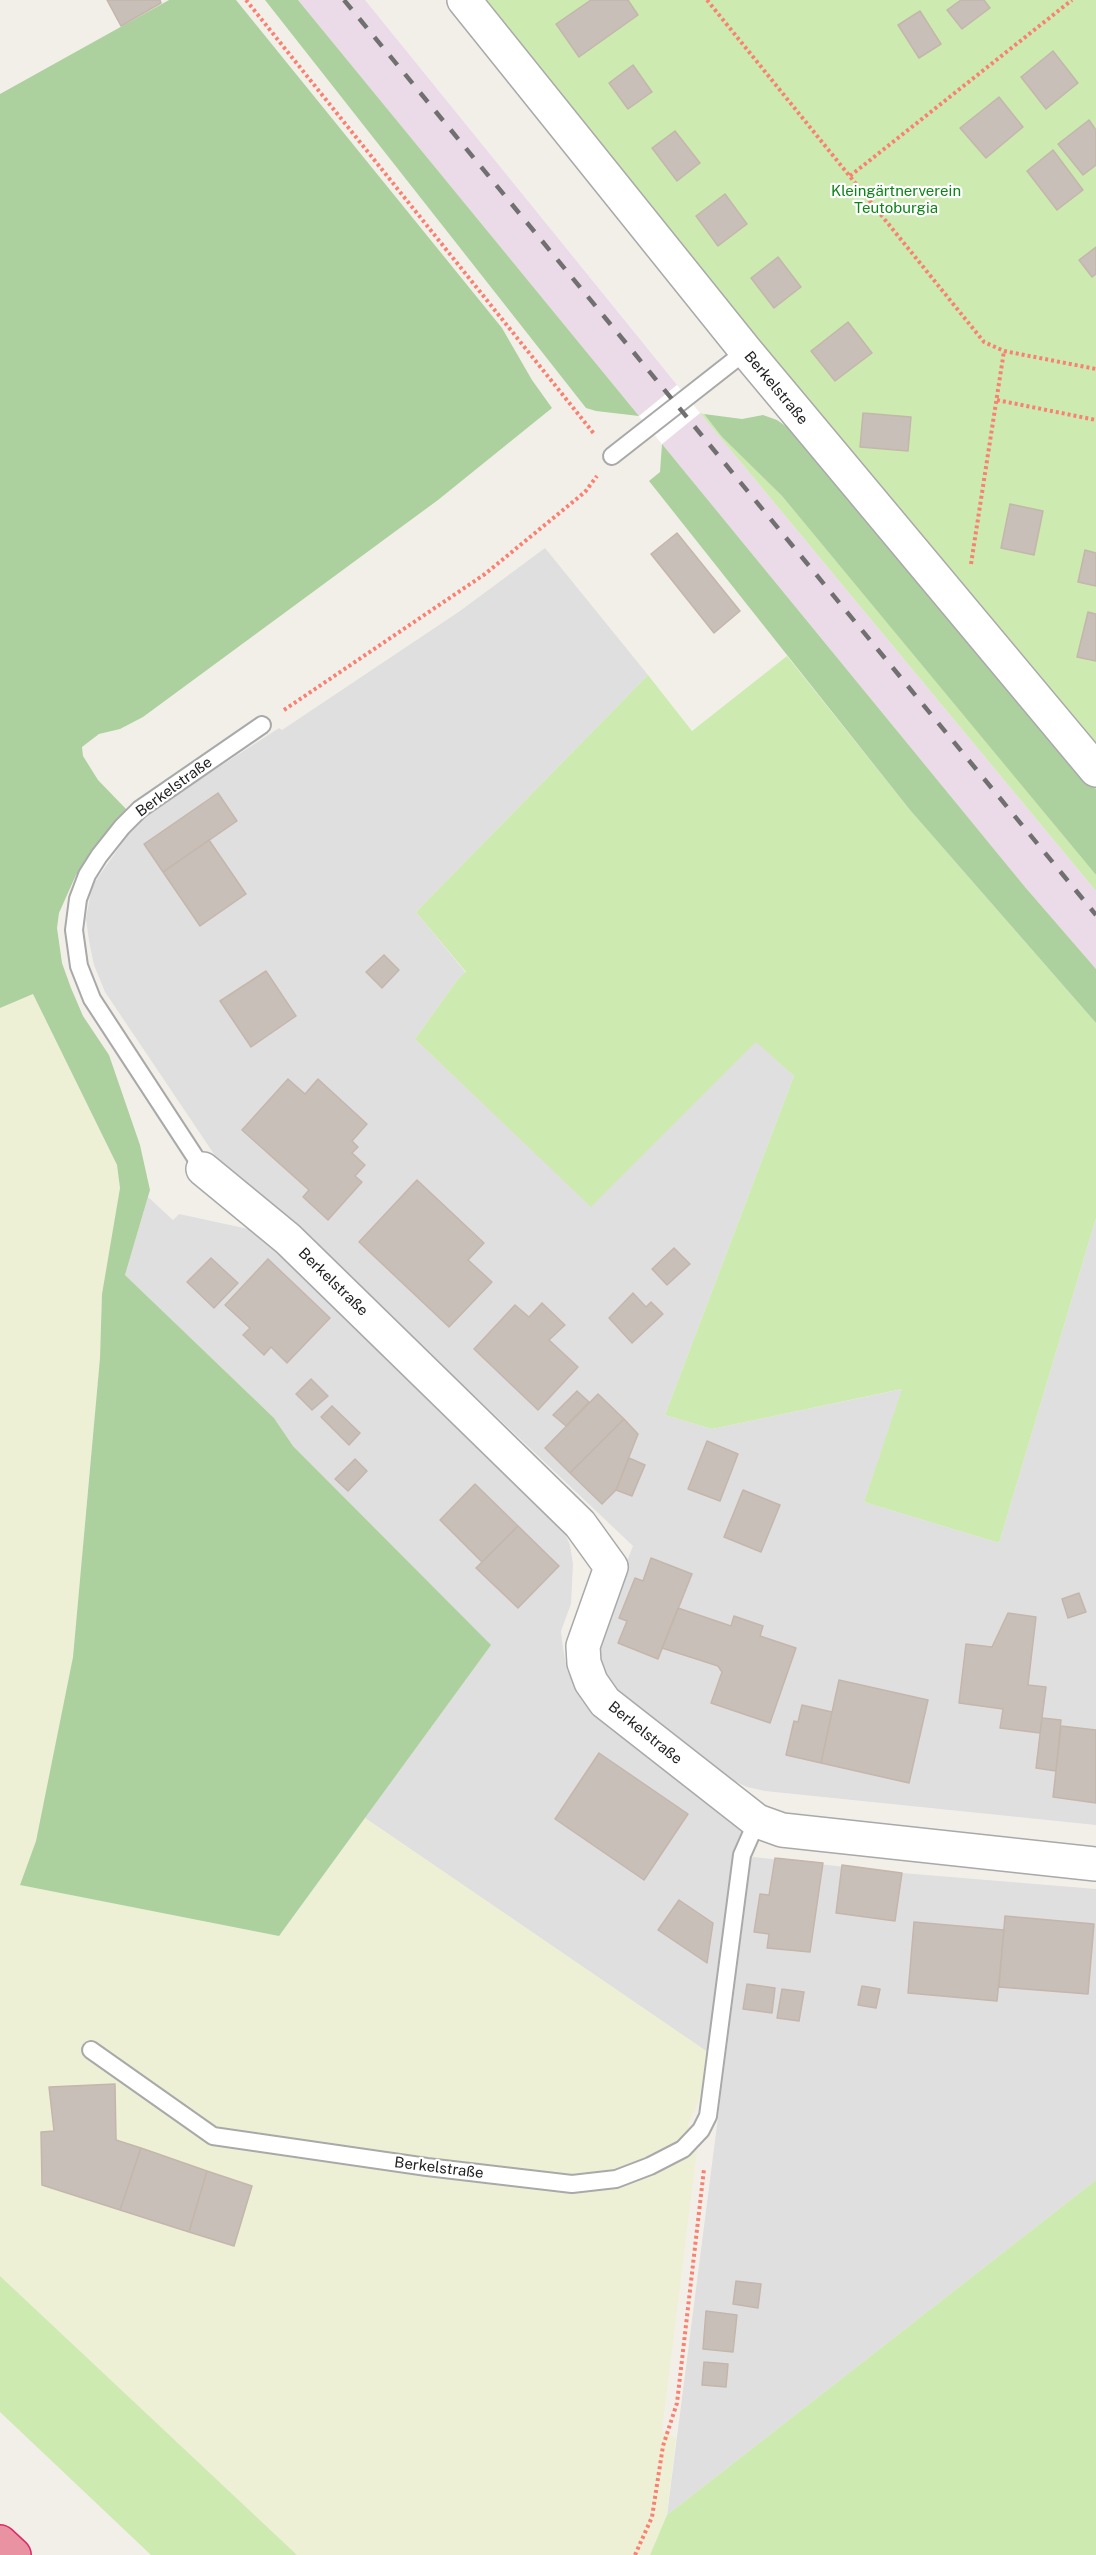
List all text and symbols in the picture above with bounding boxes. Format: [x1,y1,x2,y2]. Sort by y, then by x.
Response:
park label: Kleingärtnerverein Teutoburgia [831,182,961,217]
street label: Berkelstraße [740,348,812,428]
street label: Berkelstraße [132,753,216,821]
street label: Berkelstraße [294,1244,372,1320]
street label: Berkelstraße [604,1698,686,1768]
street label: Berkelstraße [393,2154,485,2182]

